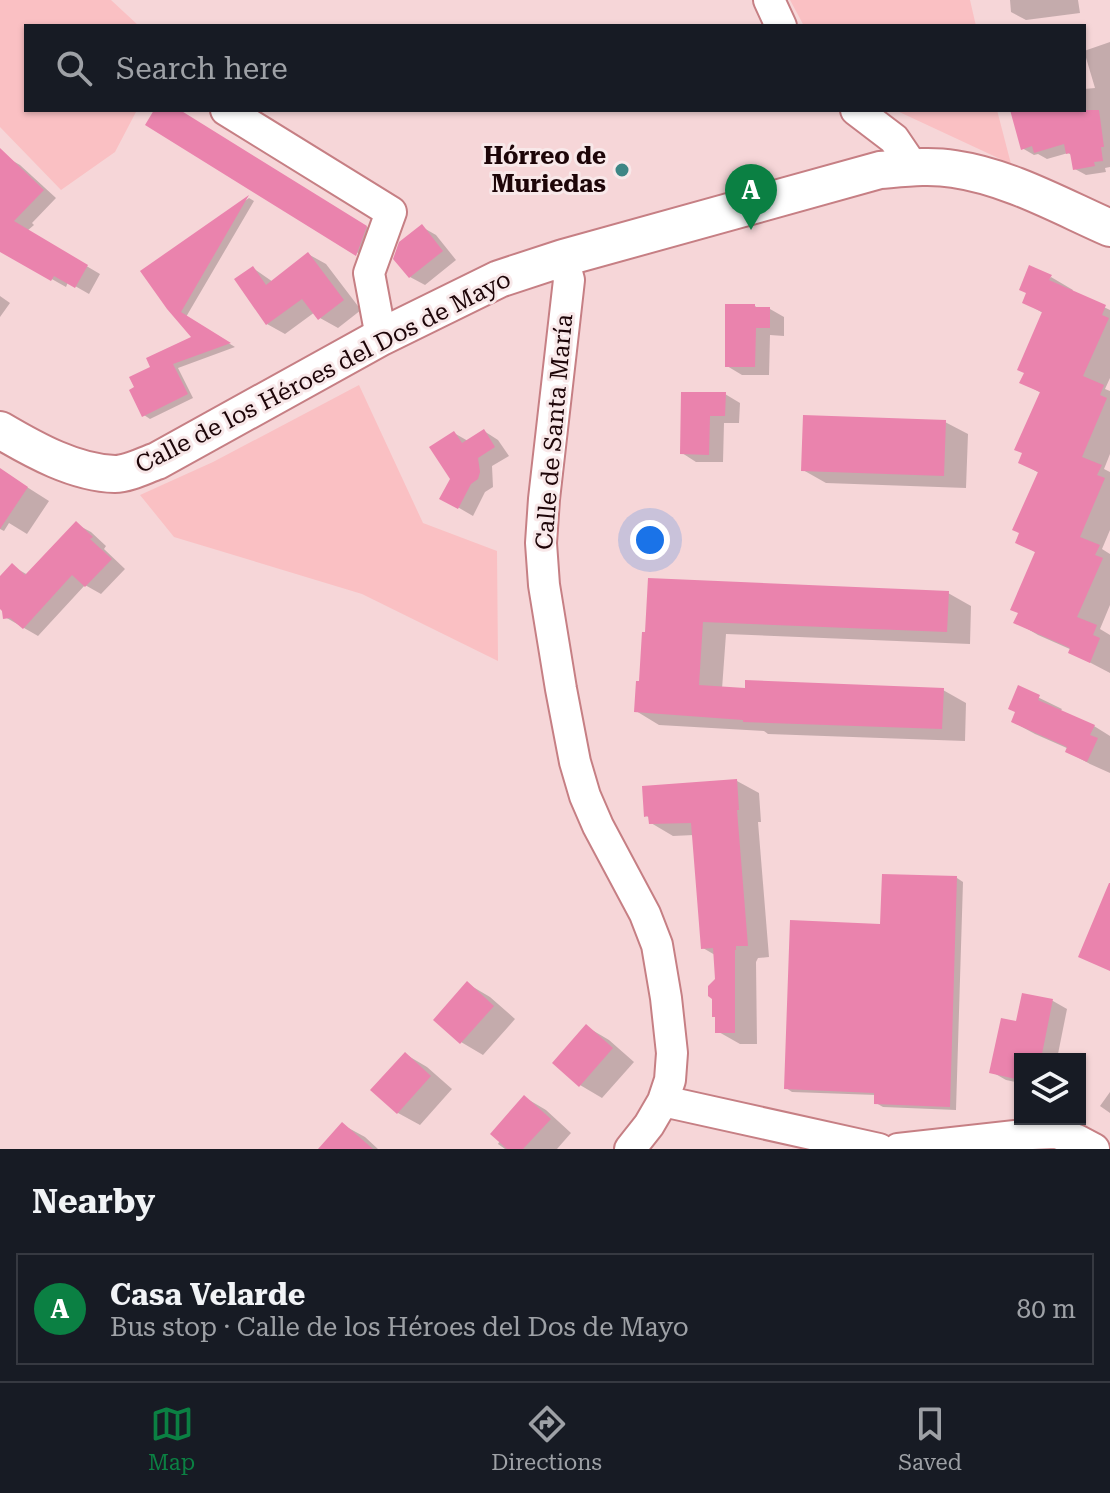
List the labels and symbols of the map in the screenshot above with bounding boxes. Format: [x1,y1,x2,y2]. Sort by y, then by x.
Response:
place label: Hórreo de Muriedas [483,142,606,198]
marker: Hórreo de Muriedas [613,161,631,179]
pin: A [725,164,777,230]
street label: Calle de los Héroes del Dos de Mayo [131,265,515,479]
street label: Calle de Santa María [530,313,578,551]
your location [630,520,670,560]

